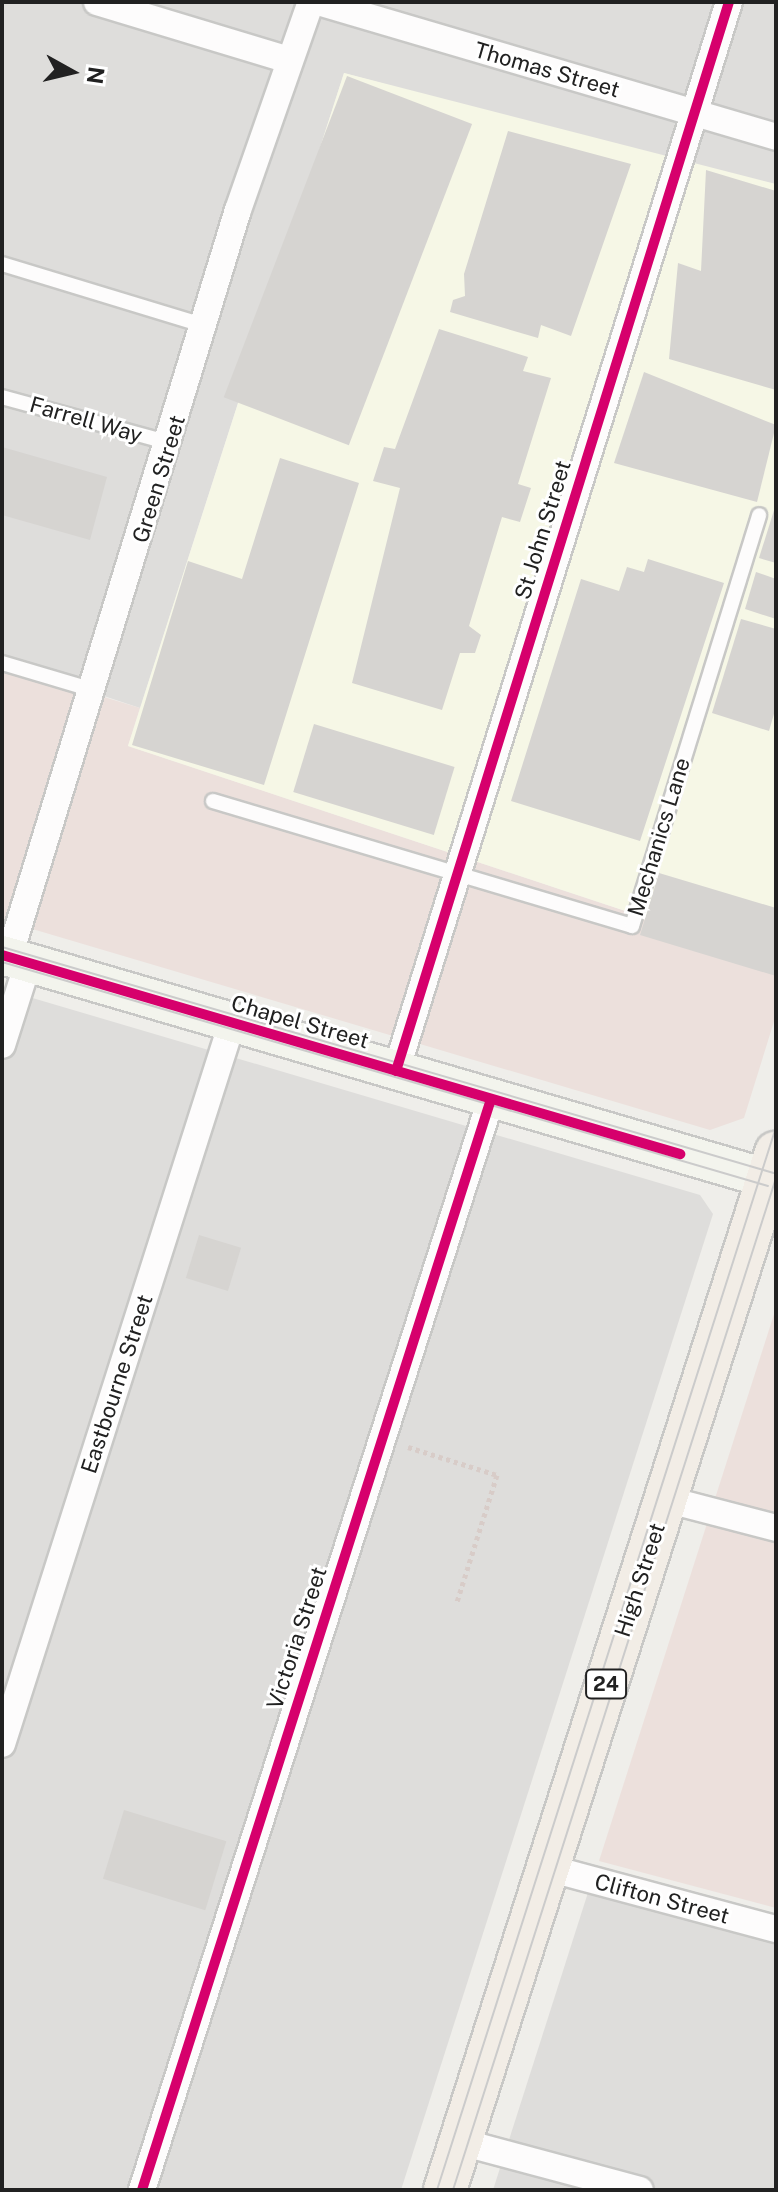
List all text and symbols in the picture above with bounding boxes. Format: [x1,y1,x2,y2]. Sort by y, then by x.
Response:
north arrow [32,32,112,112]
street label: Thomas Street [471,37,623,103]
text: N [82,65,110,86]
street label: Farrell Way [26,391,146,449]
street label: Green Street [127,412,191,546]
street label: St John Street [509,457,577,603]
street label: Mechanics Lane [622,754,696,920]
street label: Chapel Street [228,990,372,1054]
street label: Eastbourne Street [76,1291,158,1477]
street label: High Street [609,1520,671,1640]
street label: Victoria Street [262,1563,332,1713]
road number: 24 [584,1668,628,1700]
street label: Clifton Street [592,1868,732,1930]

